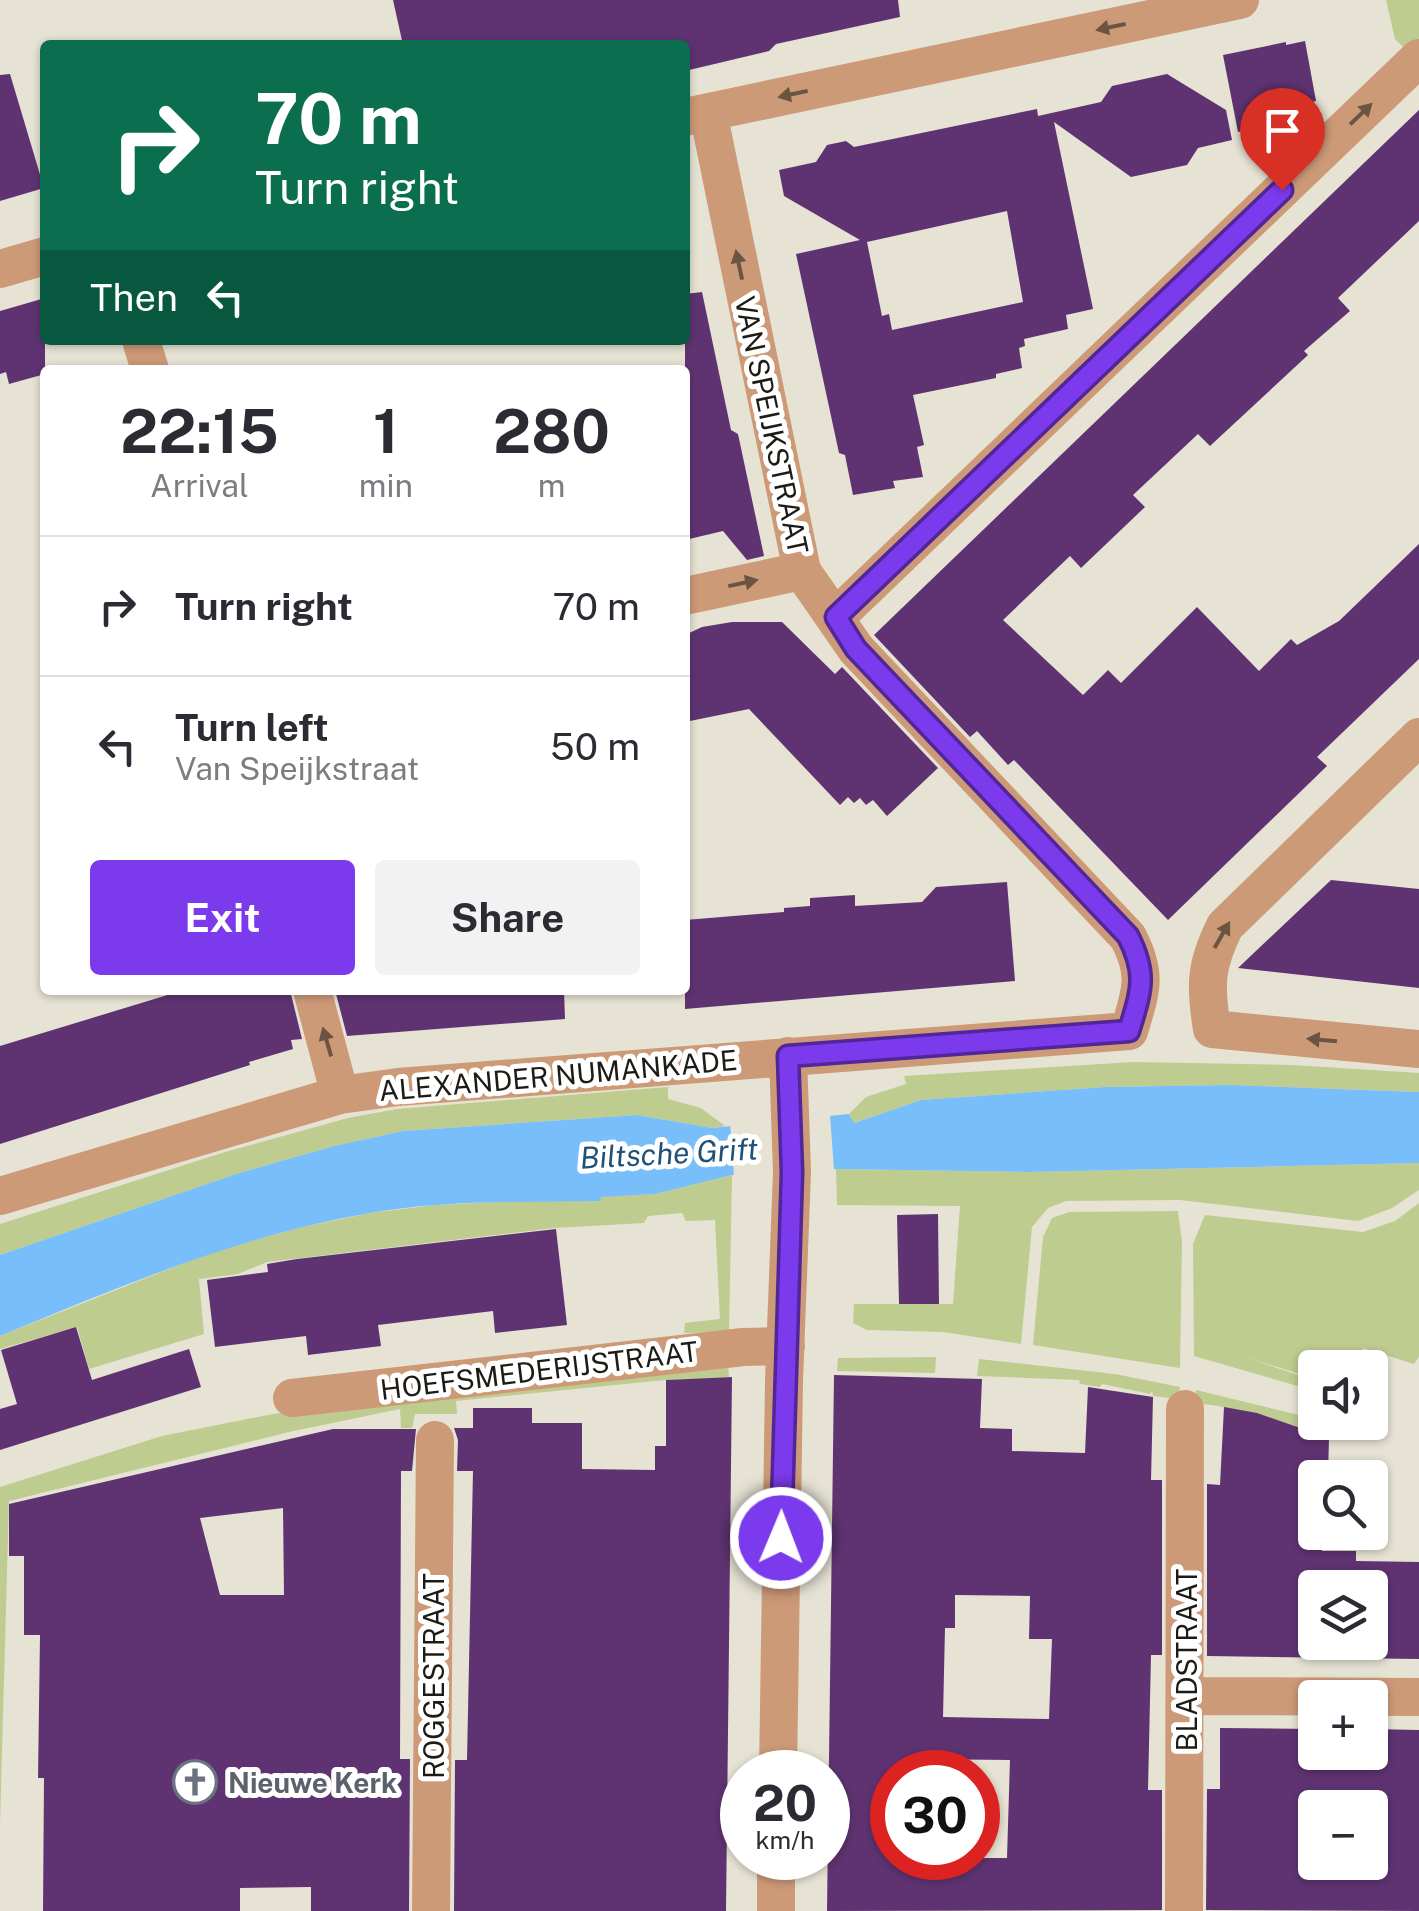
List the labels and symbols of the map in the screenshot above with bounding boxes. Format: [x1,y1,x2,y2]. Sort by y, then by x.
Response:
one-way arrow [1095,20,1126,36]
one-way arrow [777,87,808,103]
pin [1240,88,1325,191]
one-way arrow [1349,103,1373,126]
one-way arrow [731,249,747,280]
street label: VAN SPEIJKSTRAAT [729,293,815,557]
one-way arrow [728,575,759,591]
one-way arrow [1212,921,1230,949]
one-way arrow [319,1026,334,1057]
one-way arrow [1306,1031,1337,1047]
street label: ALEXANDER NUMANKADE [378,1043,738,1107]
water label: Biltsche Grift [579,1130,759,1176]
street label: HOEFSMEDERIJSTRAAT [378,1334,700,1406]
position arrow [729,1486,833,1590]
street label: BLADSTRAAT [1170,1569,1203,1751]
street label: ROGGESTRAAT [417,1573,450,1779]
speed limit sign: 30 [870,1750,1000,1880]
church icon: Nieuwe Kerk [172,1759,218,1805]
place label: Nieuwe Kerk [228,1766,397,1799]

